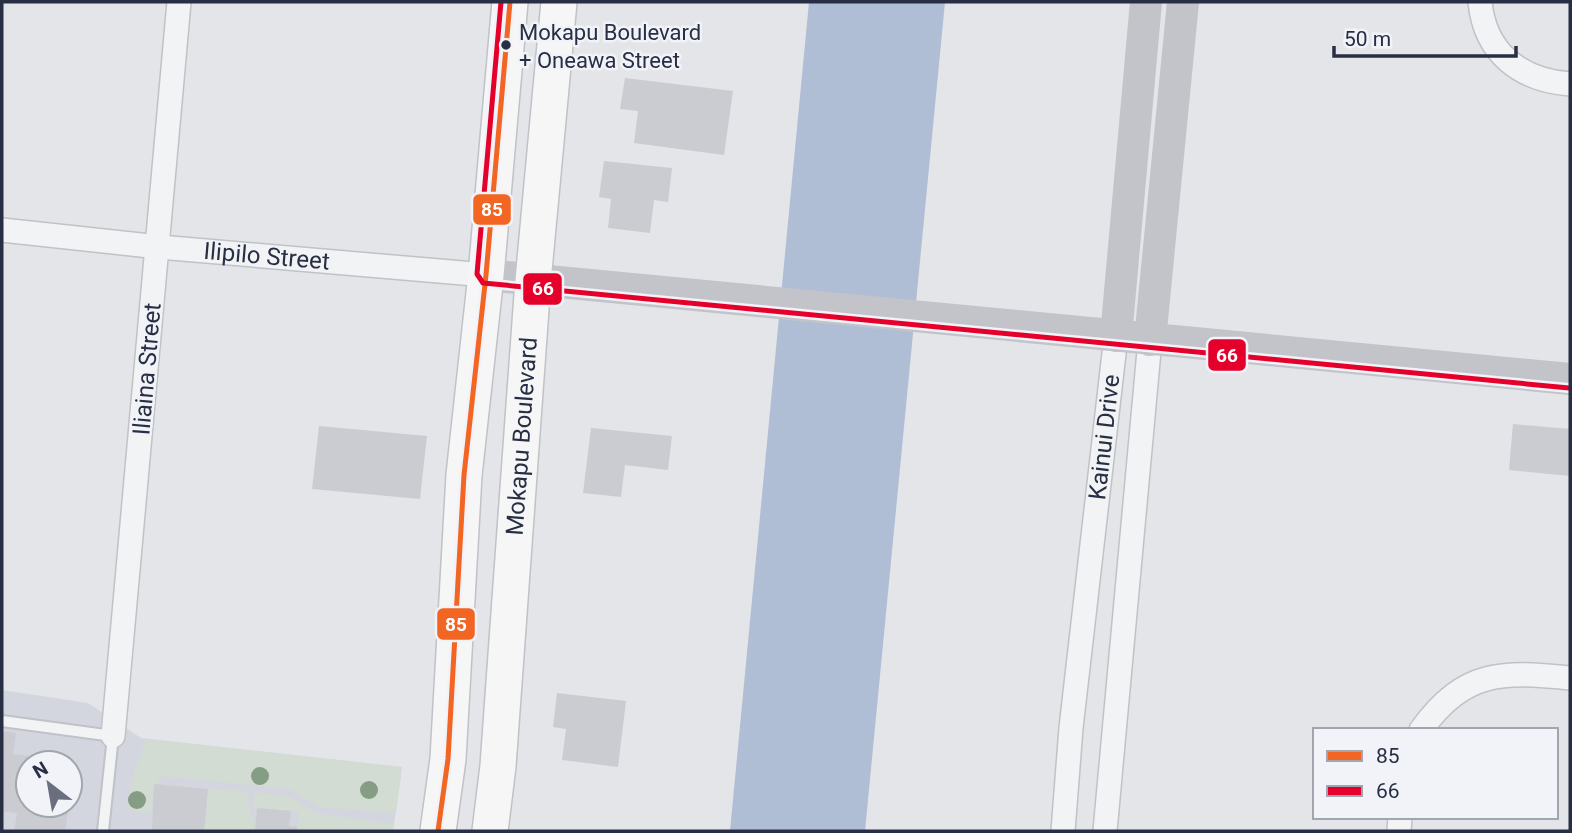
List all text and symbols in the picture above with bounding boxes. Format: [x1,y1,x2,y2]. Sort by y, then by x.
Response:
scale bar [1334,14,1516,58]
place label: Mokapu Boulevard + Oneawa Street [519,20,701,73]
text: 50 m [1344,27,1391,51]
marker: Mokapu Boulevard + Oneawa Street [499,38,513,52]
line badge: 85 [472,193,512,226]
text: 85 [481,198,503,221]
street label: Ilipilo Street [203,237,331,276]
line badge: 66 [522,272,563,306]
text: 66 [532,277,554,300]
street label: Iliaina Street [127,302,167,436]
street label: Mokapu Boulevard [501,336,543,537]
line badge: 66 [1207,338,1247,372]
text: 66 [1216,344,1238,367]
street label: Kainui Drive [1083,373,1125,502]
line badge: 85 [436,607,476,641]
text: 85 [445,613,467,636]
legend [1313,728,1558,819]
text: 85 [1376,744,1400,768]
north arrow [14,749,84,819]
text: N [29,757,52,783]
text: 66 [1376,779,1400,803]

